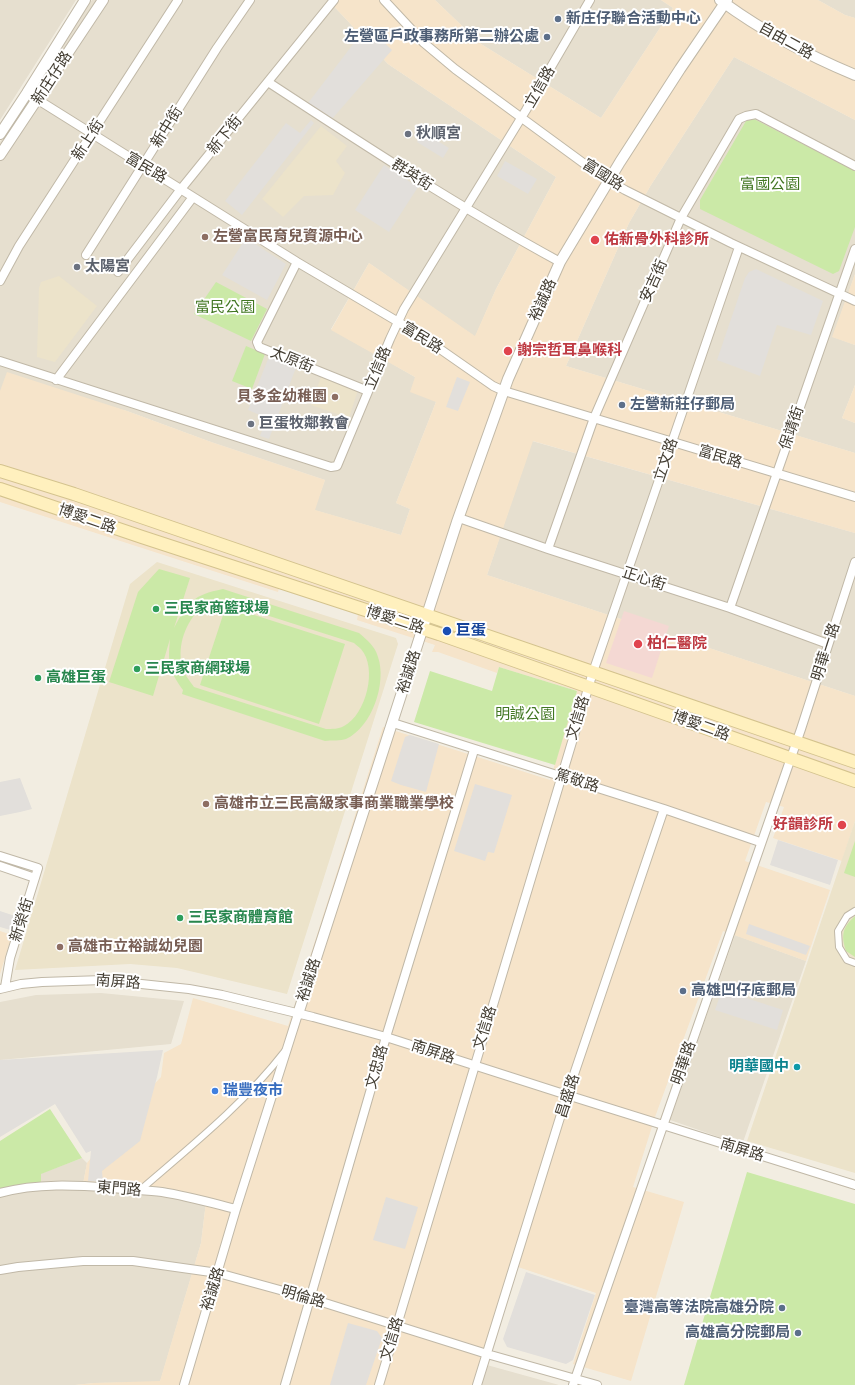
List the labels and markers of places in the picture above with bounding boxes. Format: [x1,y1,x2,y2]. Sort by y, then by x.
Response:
place label: 新庄仔聯合活動中心 [566,10,701,28]
marker: 新庄仔聯合活動中心 [553,14,563,24]
place label: 左營區戶政事務所第二辦公處 [344,28,539,46]
marker: 左營區戶政事務所第二辦公處 [542,32,552,42]
place label: 秋順宮 [416,125,461,143]
marker: 秋順宮 [403,129,413,139]
place label: 左營富民育兒資源中心 [213,228,363,246]
place label: 佑新骨外科診所 [604,231,709,249]
marker: 左營富民育兒資源中心 [200,232,210,242]
marker: 佑新骨外科診所 [589,234,601,246]
place label: 太陽宮 [85,258,130,276]
marker: 太陽宮 [72,262,82,272]
place label: 謝宗哲耳鼻喉科 [517,342,622,360]
marker: 謝宗哲耳鼻喉科 [502,345,514,357]
place label: 貝多金幼稚園 [237,388,327,406]
marker: 貝多金幼稚園 [330,392,340,402]
place label: 左營新莊仔郵局 [630,396,735,414]
marker: 左營新莊仔郵局 [617,400,627,410]
place label: 巨蛋牧鄰教會 [259,415,349,433]
marker: 巨蛋牧鄰教會 [246,419,256,429]
place label: 三民家商籃球場 [164,600,269,618]
marker: 三民家商籃球場 [151,604,161,614]
place label: 巨蛋 [456,622,486,640]
marker: 巨蛋 [441,625,453,637]
place label: 柏仁醫院 [647,635,707,653]
marker: 柏仁醫院 [632,638,644,650]
place label: 三民家商網球場 [145,660,250,678]
marker: 三民家商網球場 [132,664,142,674]
place label: 高雄巨蛋 [46,669,106,687]
marker: 高雄巨蛋 [33,673,43,683]
place label: 高雄市立三民高級家事商業職業學校 [214,795,454,813]
marker: 高雄市立三民高級家事商業職業學校 [201,799,211,809]
place label: 好韻診所 [773,816,833,834]
marker: 好韻診所 [836,819,848,831]
place label: 三民家商體育館 [188,909,293,927]
marker: 三民家商體育館 [175,913,185,923]
place label: 高雄市立裕誠幼兒園 [68,938,203,956]
marker: 高雄市立裕誠幼兒園 [55,942,65,952]
place label: 高雄凹仔底郵局 [691,982,796,1000]
marker: 高雄凹仔底郵局 [678,986,688,996]
place label: 明華國中 [729,1058,789,1076]
marker: 明華國中 [792,1062,802,1072]
place label: 瑞豐夜市 [223,1082,283,1100]
marker: 瑞豐夜市 [210,1086,220,1096]
place label: 臺灣高等法院高雄分院 [624,1299,774,1317]
marker: 臺灣高等法院高雄分院 [777,1303,787,1313]
place label: 高雄高分院郵局 [685,1324,790,1342]
marker: 高雄高分院郵局 [793,1328,803,1338]

